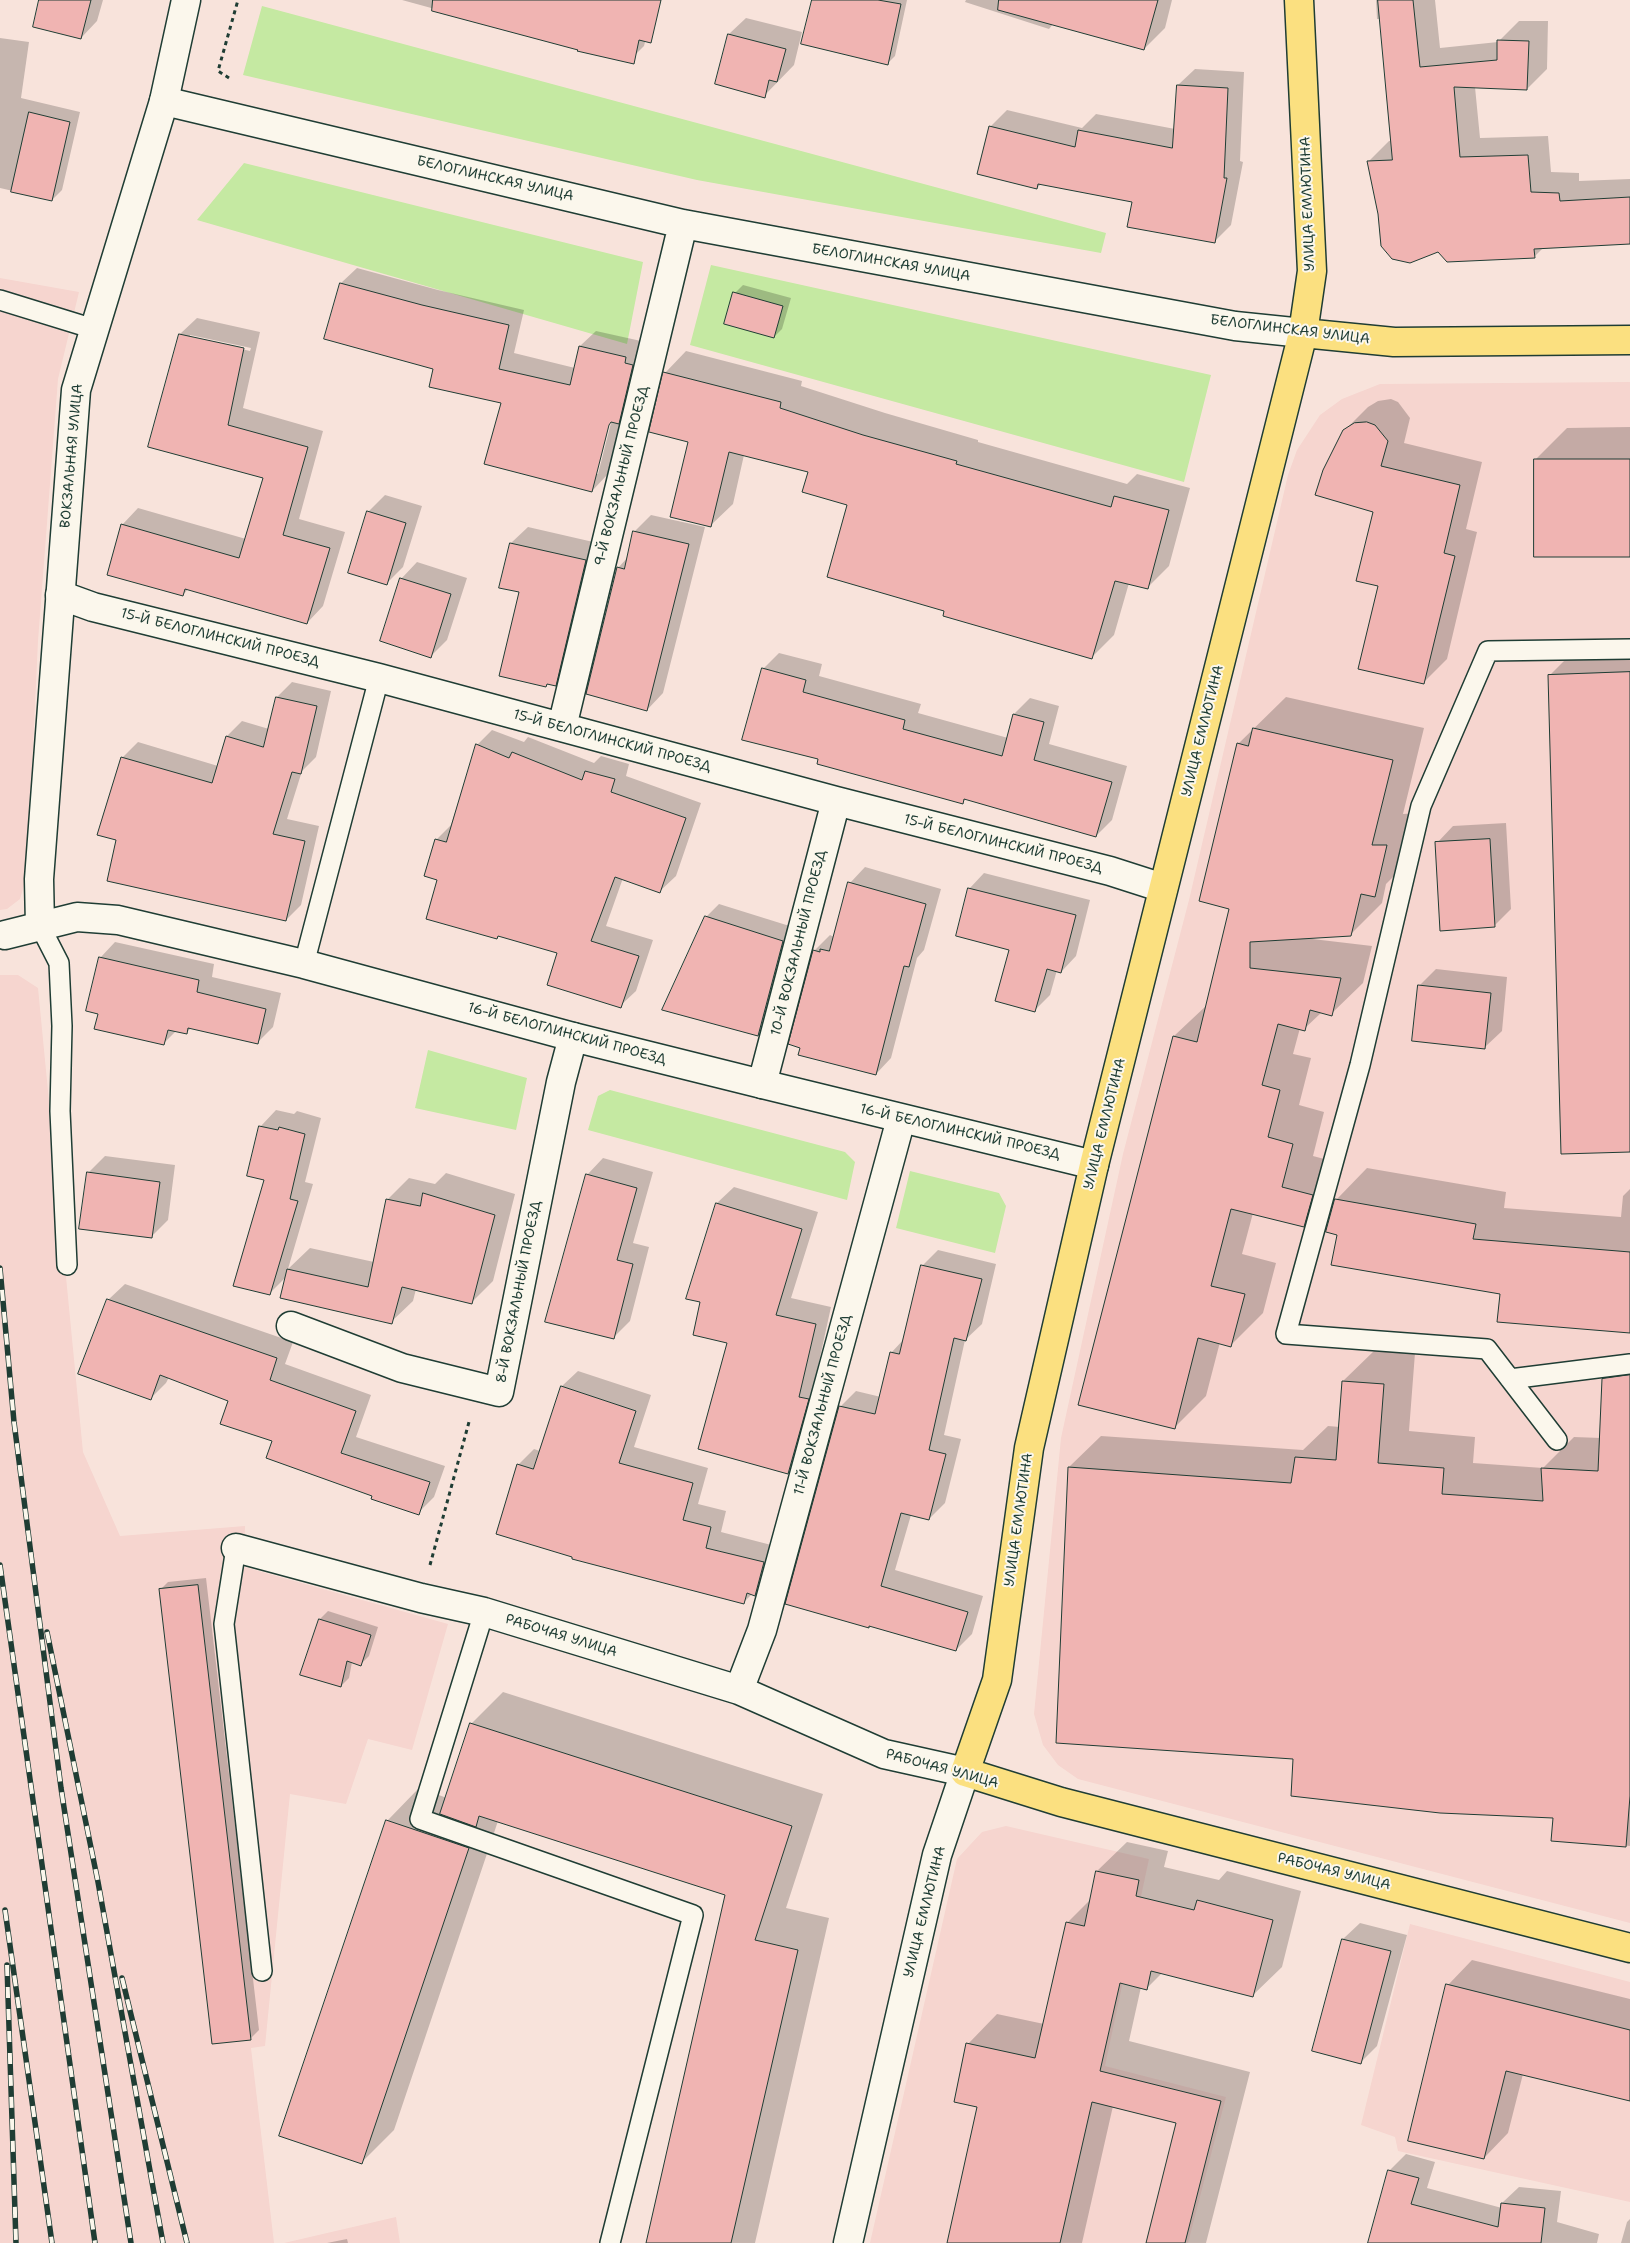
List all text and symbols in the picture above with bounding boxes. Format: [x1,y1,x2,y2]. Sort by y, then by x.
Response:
street label: УЛИЦА ЕМЛЮТИНА [1297,136,1319,272]
street label: БЕЛОГЛИНСКАЯ УЛИЦА [415,153,575,205]
street label: БЕЛОГЛИНСКАЯ УЛИЦА [810,241,972,285]
street label: БЕЛОГЛИНСКАЯ УЛИЦА [1209,312,1371,348]
street label: ВОКЗАЛЬНАЯ УЛИЦА [57,383,87,529]
street label: 9-Й ВОКЗАЛЬНЫЙ ПРОЕЗД [591,384,653,568]
street label: 15-Й БЕЛОГЛИНСКИЙ ПРОЕЗД [119,605,321,671]
street label: УЛИЦА ЕМЛЮТИНА [1179,663,1227,799]
street label: 15-Й БЕЛОГЛИНСКИЙ ПРОЕЗД [511,706,713,776]
street label: 15-Й БЕЛОГЛИНСКИЙ ПРОЕЗД [902,811,1104,877]
street label: 10-Й ВОКЗАЛЬНЫЙ ПРОЕЗД [768,848,830,1038]
street label: 16-Й БЕЛОГЛИНСКИЙ ПРОЕЗД [466,999,668,1069]
street label: УЛИЦА ЕМЛЮТИНА [1081,1056,1129,1192]
street label: 16-Й БЕЛОГЛИНСКИЙ ПРОЕЗД [858,1101,1062,1163]
street label: 8-Й ВОКЗАЛЬНЫЙ ПРОЕЗД [493,1199,545,1385]
street label: 11-Й ВОКЗАЛЬНЫЙ ПРОЕЗД [791,1313,855,1497]
street label: УЛИЦА ЕМЛЮТИНА [1001,1452,1037,1588]
street label: РАБОЧАЯ УЛИЦА [503,1611,619,1661]
street label: РАБОЧАЯ УЛИЦА [884,1746,1000,1792]
street label: УЛИЦА ЕМЛЮТИНА [901,1844,949,1980]
street label: РАБОЧАЯ УЛИЦА [1276,1850,1392,1894]

